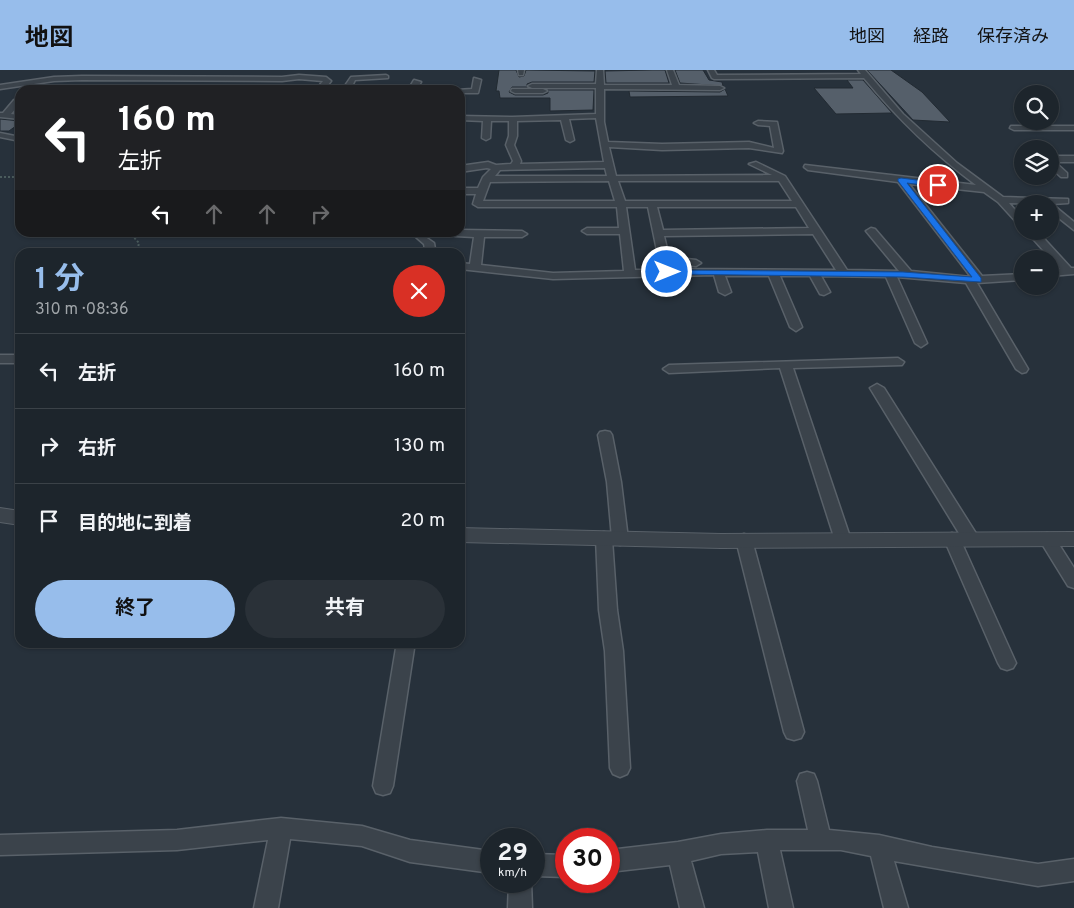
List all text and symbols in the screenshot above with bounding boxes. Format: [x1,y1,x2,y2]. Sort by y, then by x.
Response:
text: 地図 [25,24,73,54]
text: 地図 [849,26,885,49]
text: 経路 [913,26,949,49]
text: 保存済み [977,26,1049,49]
map controls [1014,85,1059,295]
button: search [1014,85,1059,130]
text: 160 m [118,99,216,143]
icon: left [35,105,100,170]
button: layers [1014,140,1059,185]
text: 左折 [118,149,162,176]
pin [917,164,959,206]
icon: arrive [924,171,952,199]
button: + [1014,195,1059,240]
icon: left [147,200,175,228]
icon: ahead [200,200,228,228]
icon: ahead [253,200,281,228]
icon: right [306,200,334,228]
position arrow [640,245,692,297]
button: − [1014,250,1059,295]
text: 1 分 [35,262,85,299]
button: close [393,265,445,317]
text: 310 m · 08:36 [35,300,129,320]
icon: left [35,357,63,385]
text: 160 m [394,359,445,383]
text: 左折 [78,362,116,386]
icon: right [35,432,63,460]
text: 130 m [394,434,445,458]
text: 右折 [78,437,116,461]
icon: arrive [35,507,63,535]
text: 20 m [401,509,445,533]
text: 目的地に到着 [78,512,192,536]
button: 終了 [35,580,235,638]
button: 共有 [245,580,445,638]
speed limit sign: 30 [555,828,620,893]
text: 29 [497,838,528,870]
text: km/h [498,865,527,881]

